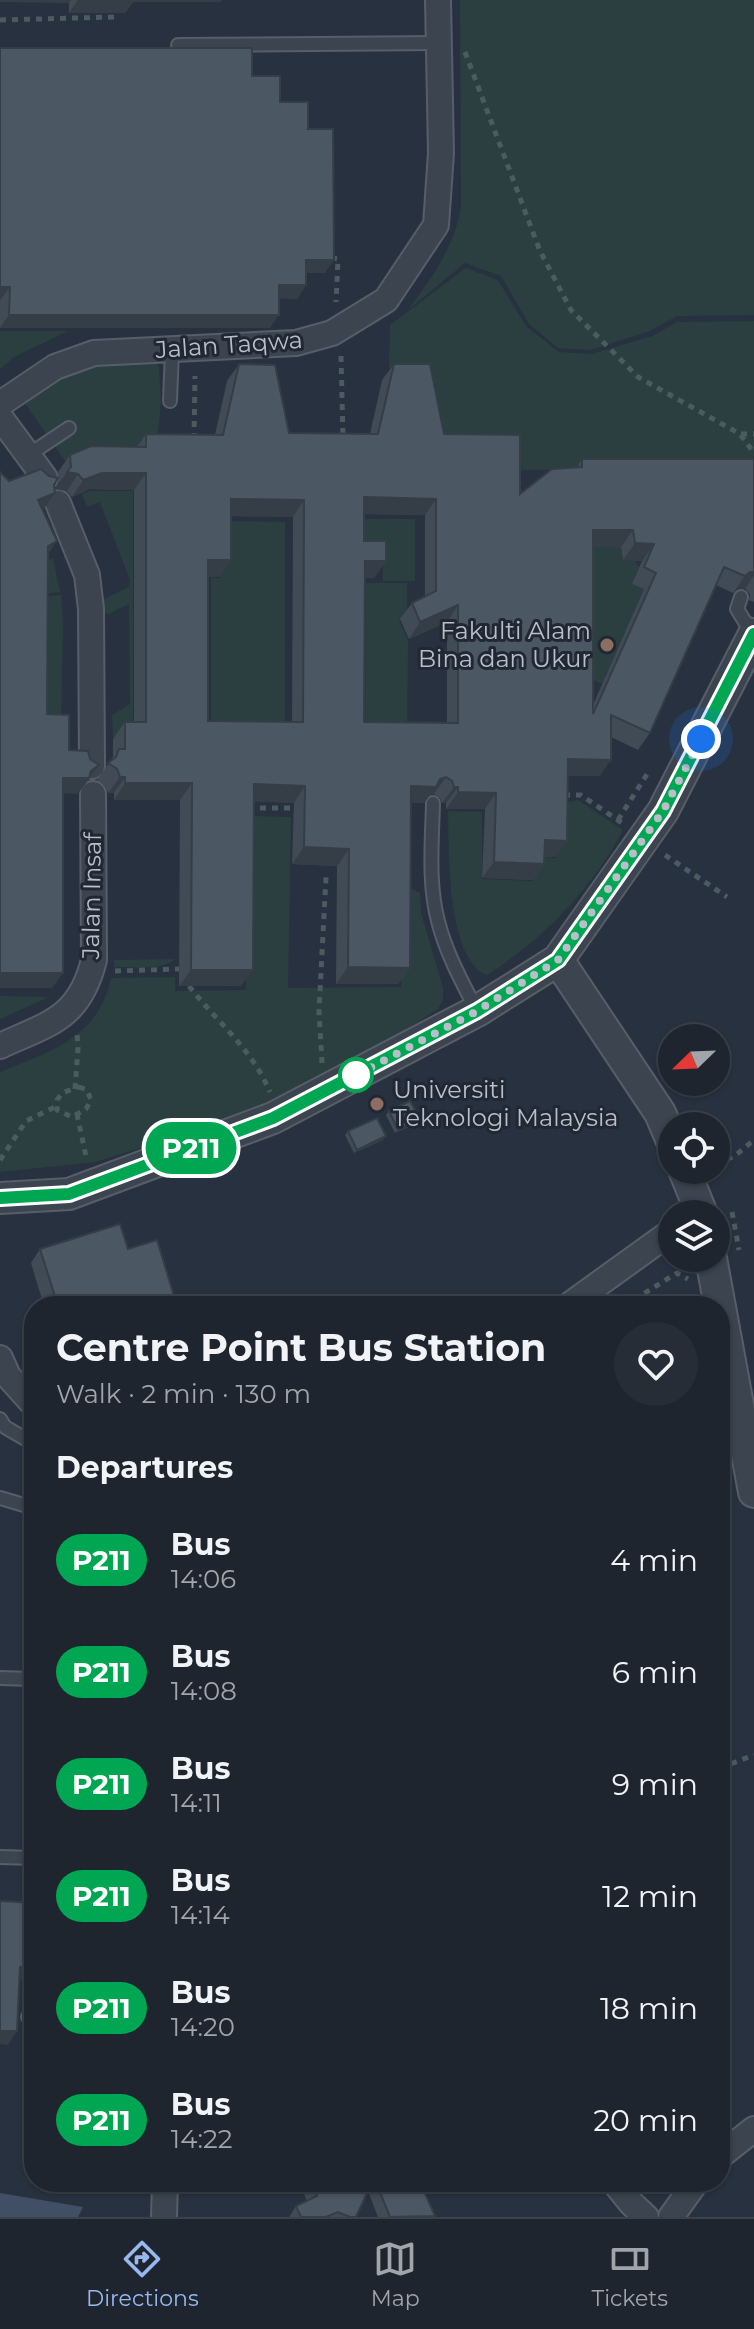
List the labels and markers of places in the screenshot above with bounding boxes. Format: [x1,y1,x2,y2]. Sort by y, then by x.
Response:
place label: Fakulti Alam Bina dan Ukur [418,616,591,673]
marker: Fakulti Alam Bina dan Ukur [598,636,616,654]
unlabelled marker [339,1058,373,1092]
place label: Universiti Teknologi Malaysia [393,1075,619,1132]
marker: Universiti Teknologi Malaysia [368,1095,386,1113]

